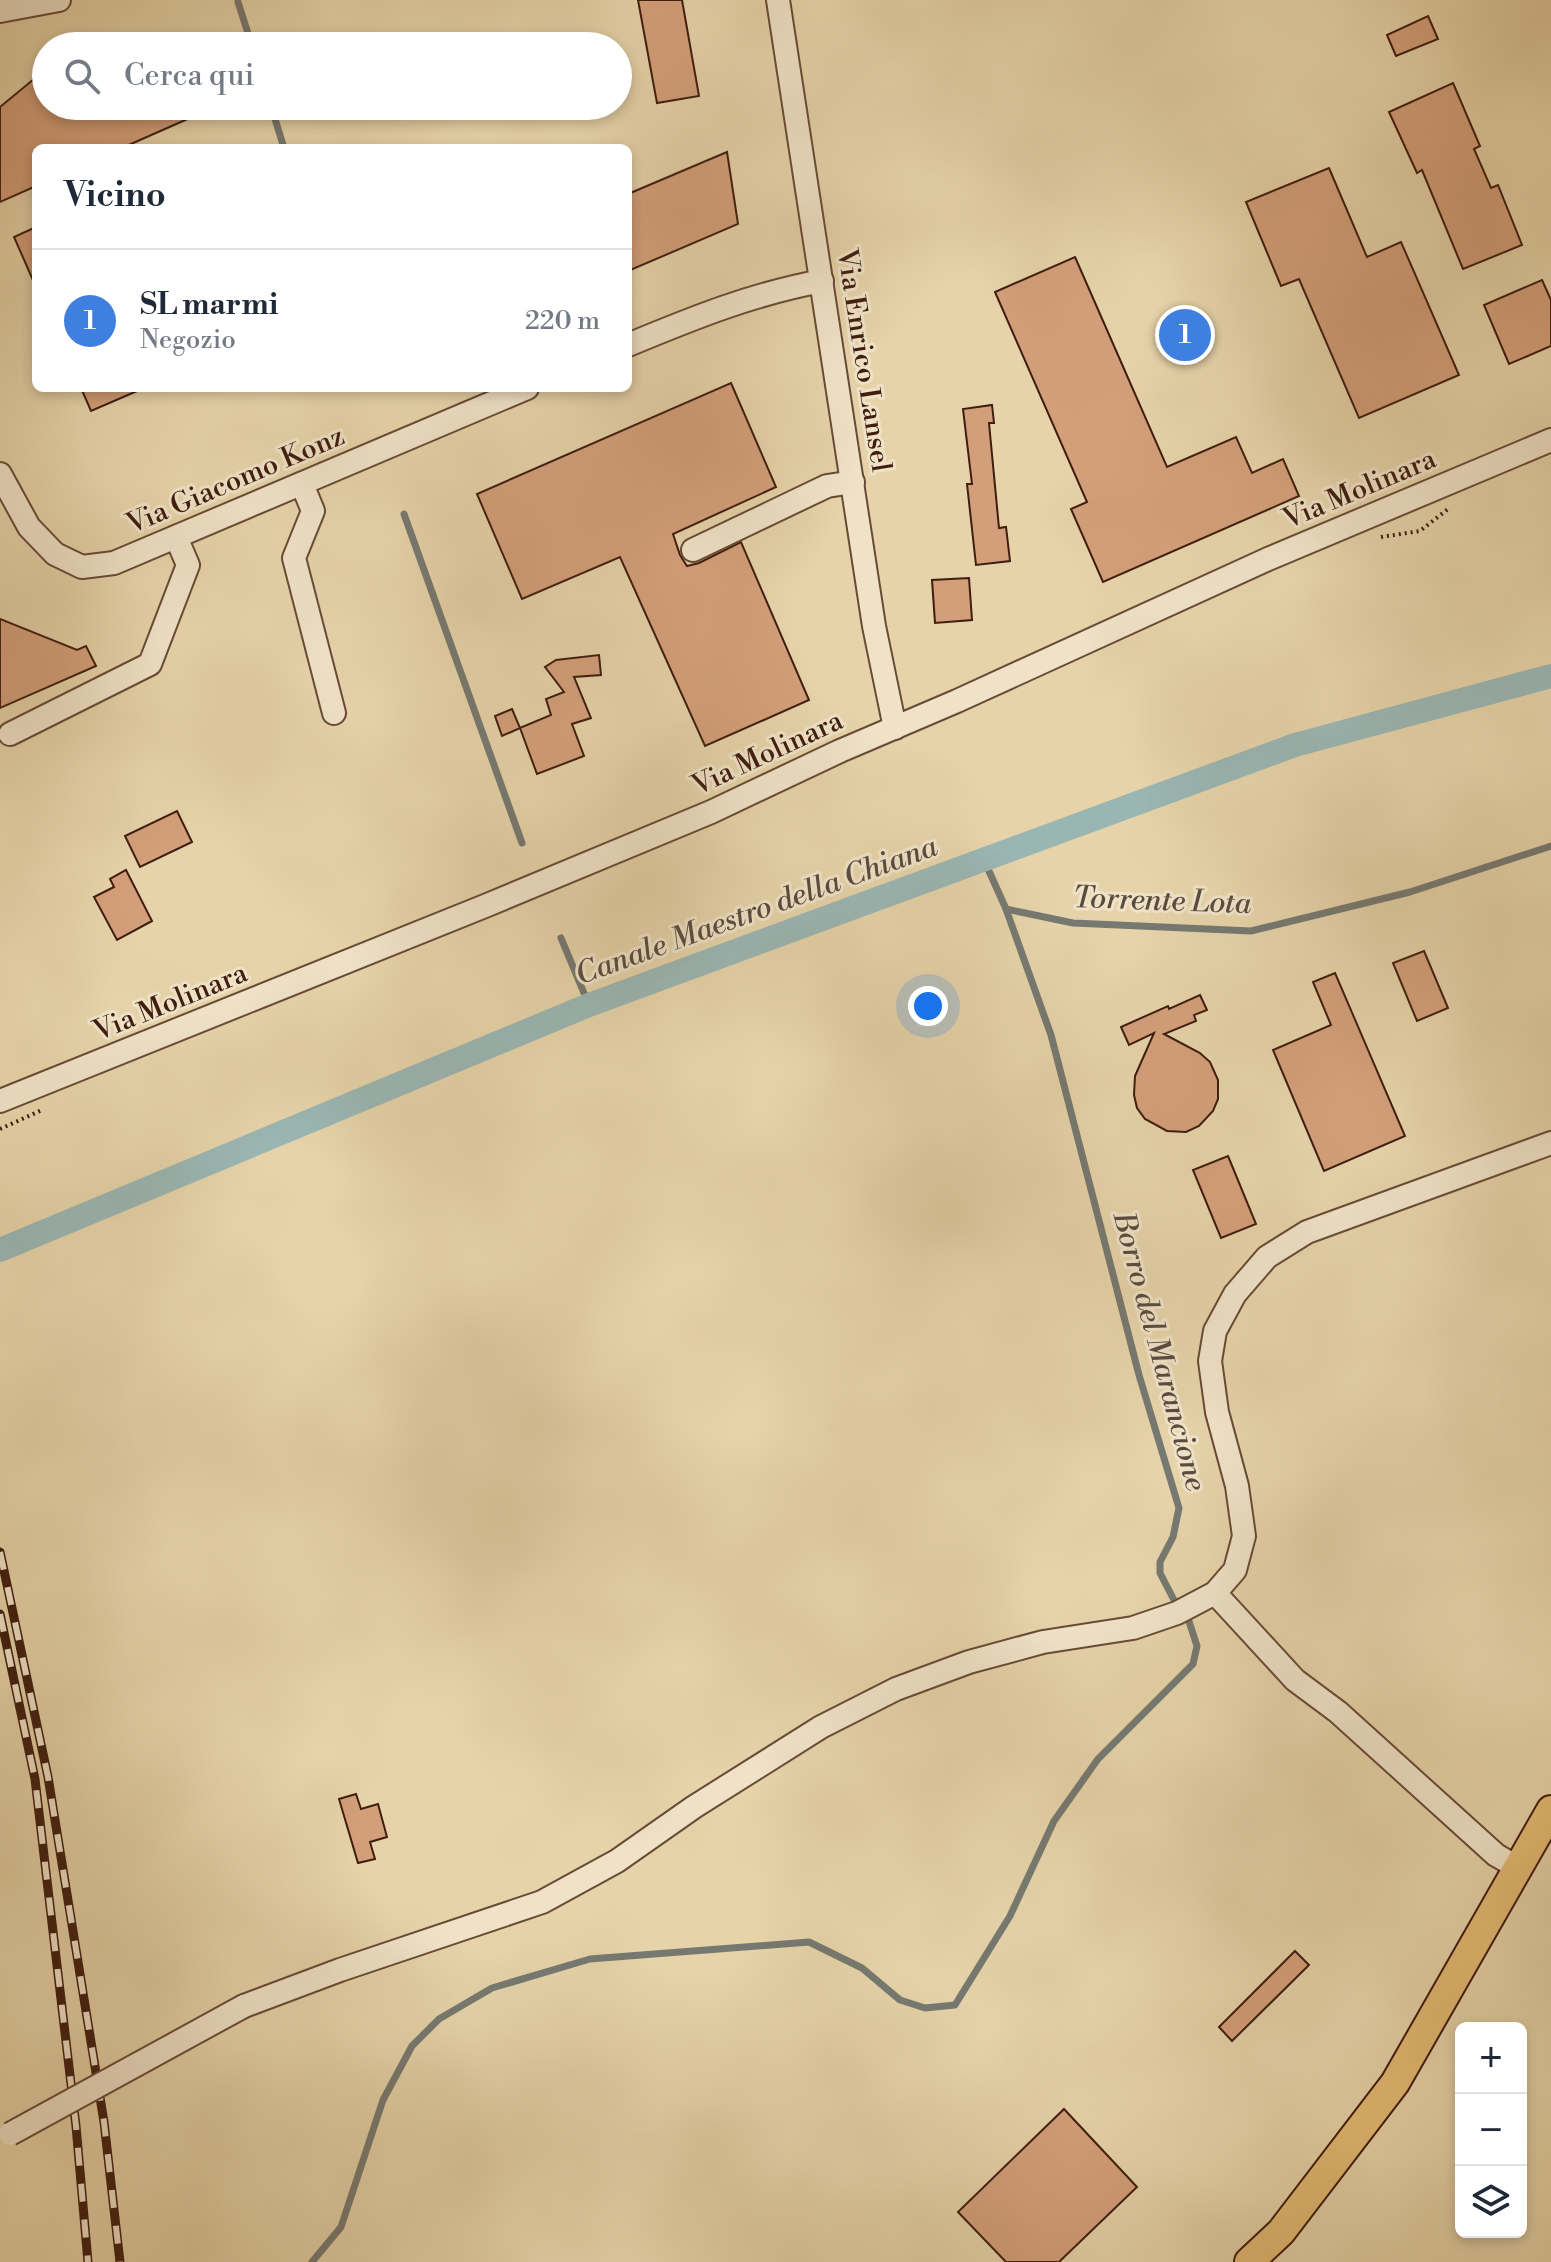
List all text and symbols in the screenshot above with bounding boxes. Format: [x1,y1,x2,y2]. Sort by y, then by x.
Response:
search box [32,32,632,120]
icon: search [60,54,104,98]
text: Cerca qui [124,57,254,95]
text: Vicino [64,175,166,217]
street label: Via Enrico Lansel [828,245,898,474]
text: SL marmi [140,286,278,324]
text: 1 [84,305,96,337]
text: 220 m [525,305,600,337]
pin: 1 [1159,305,1211,365]
text: Negozio [140,324,236,356]
street label: Via Giacomo Konz [120,419,350,543]
street label: Via Molinara [1277,441,1442,538]
street label: Via Molinara [686,703,849,804]
water label: Canale Maestro della Chiana [570,828,943,994]
water label: Torrente Lota [1072,879,1252,923]
street label: Via Molinara [88,955,253,1049]
your location [908,986,948,1026]
water label: Borro del Marancione [1103,1207,1215,1495]
map controls [1455,2022,1527,2238]
button: + [1455,2022,1527,2094]
button: − [1455,2094,1527,2166]
button: layers [1455,2166,1527,2238]

